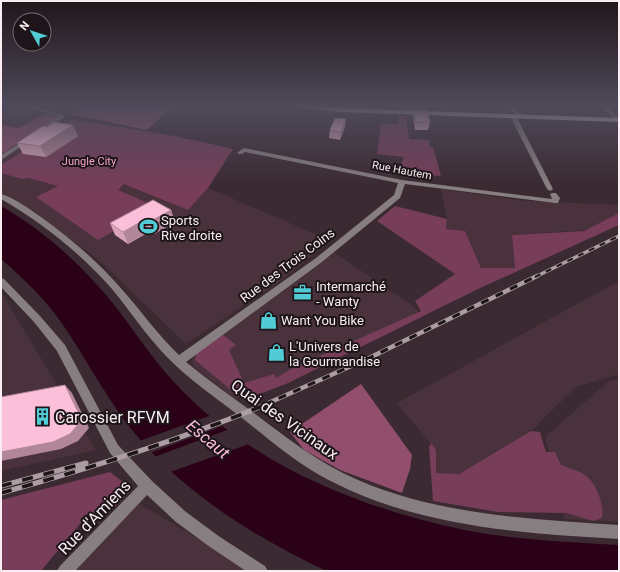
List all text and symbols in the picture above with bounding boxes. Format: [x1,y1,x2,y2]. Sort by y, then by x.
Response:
north arrow [12,12,52,52]
text: N [17,19,32,33]
park label: Jungle City [62,155,117,168]
street label: Rue Hautem [371,158,433,183]
place label: Sports Rive droite [161,213,222,243]
sports icon: Sports Rive droite [138,217,158,237]
street label: Rue des Trois Coins [237,225,338,306]
place label: Intermarché - Wanty [316,279,386,309]
office icon: Intermarché - Wanty [293,283,313,303]
shop icon: Want You Bike [258,310,278,330]
place label: Want You Bike [281,313,364,328]
place label: L'Univers de la Gourmandise [289,339,380,369]
shop icon: L'Univers de la Gourmandise [266,343,286,363]
street label: Quai des Vicinaux [227,375,342,464]
building icon: Carossier RFVM [32,407,52,427]
place label: Carossier RFVM [55,408,170,427]
water label: Escaut [182,415,234,463]
street label: Rue d'Amiens [54,476,135,558]

